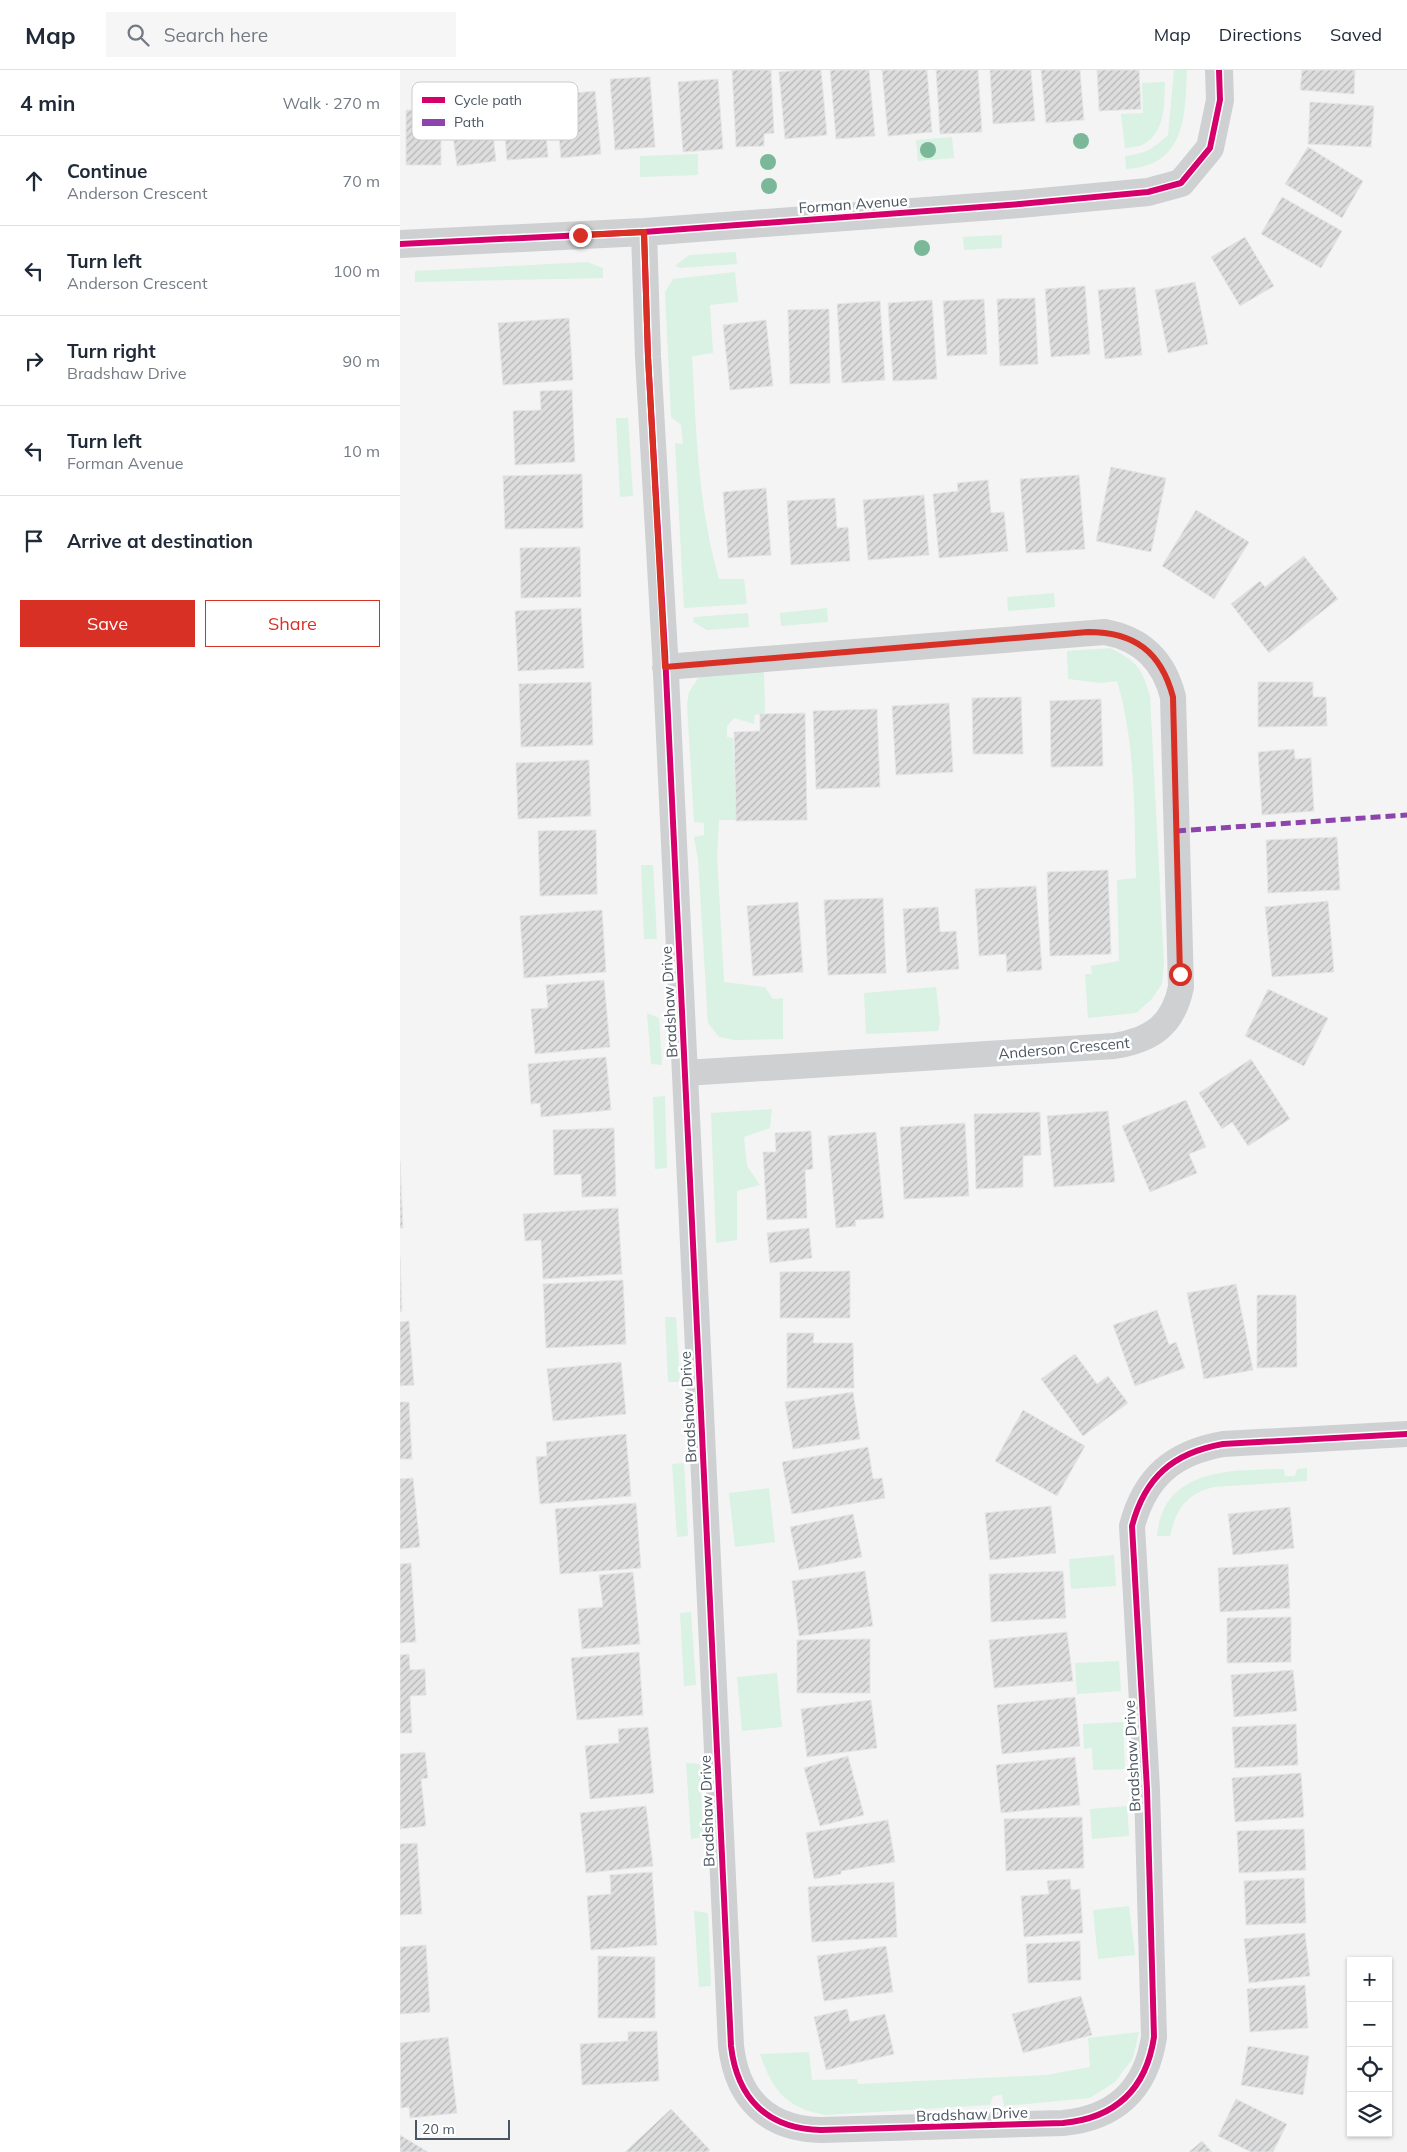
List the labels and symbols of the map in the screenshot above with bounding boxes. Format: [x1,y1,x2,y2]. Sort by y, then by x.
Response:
legend [412,82,578,140]
text: Cycle path [454,91,522,109]
text: Path [454,113,484,131]
street label: Forman Avenue [798,191,908,217]
route end [569,224,592,247]
street label: Bradshaw Drive [657,946,681,1058]
route start [1169,963,1192,986]
street label: Anderson Crescent [998,1033,1130,1063]
street label: Bradshaw Drive [676,1351,700,1463]
street label: Bradshaw Drive [1120,1700,1144,1812]
street label: Bradshaw Drive [696,1755,718,1867]
street label: Bradshaw Drive [916,2103,1028,2125]
scale bar [415,2117,510,2140]

